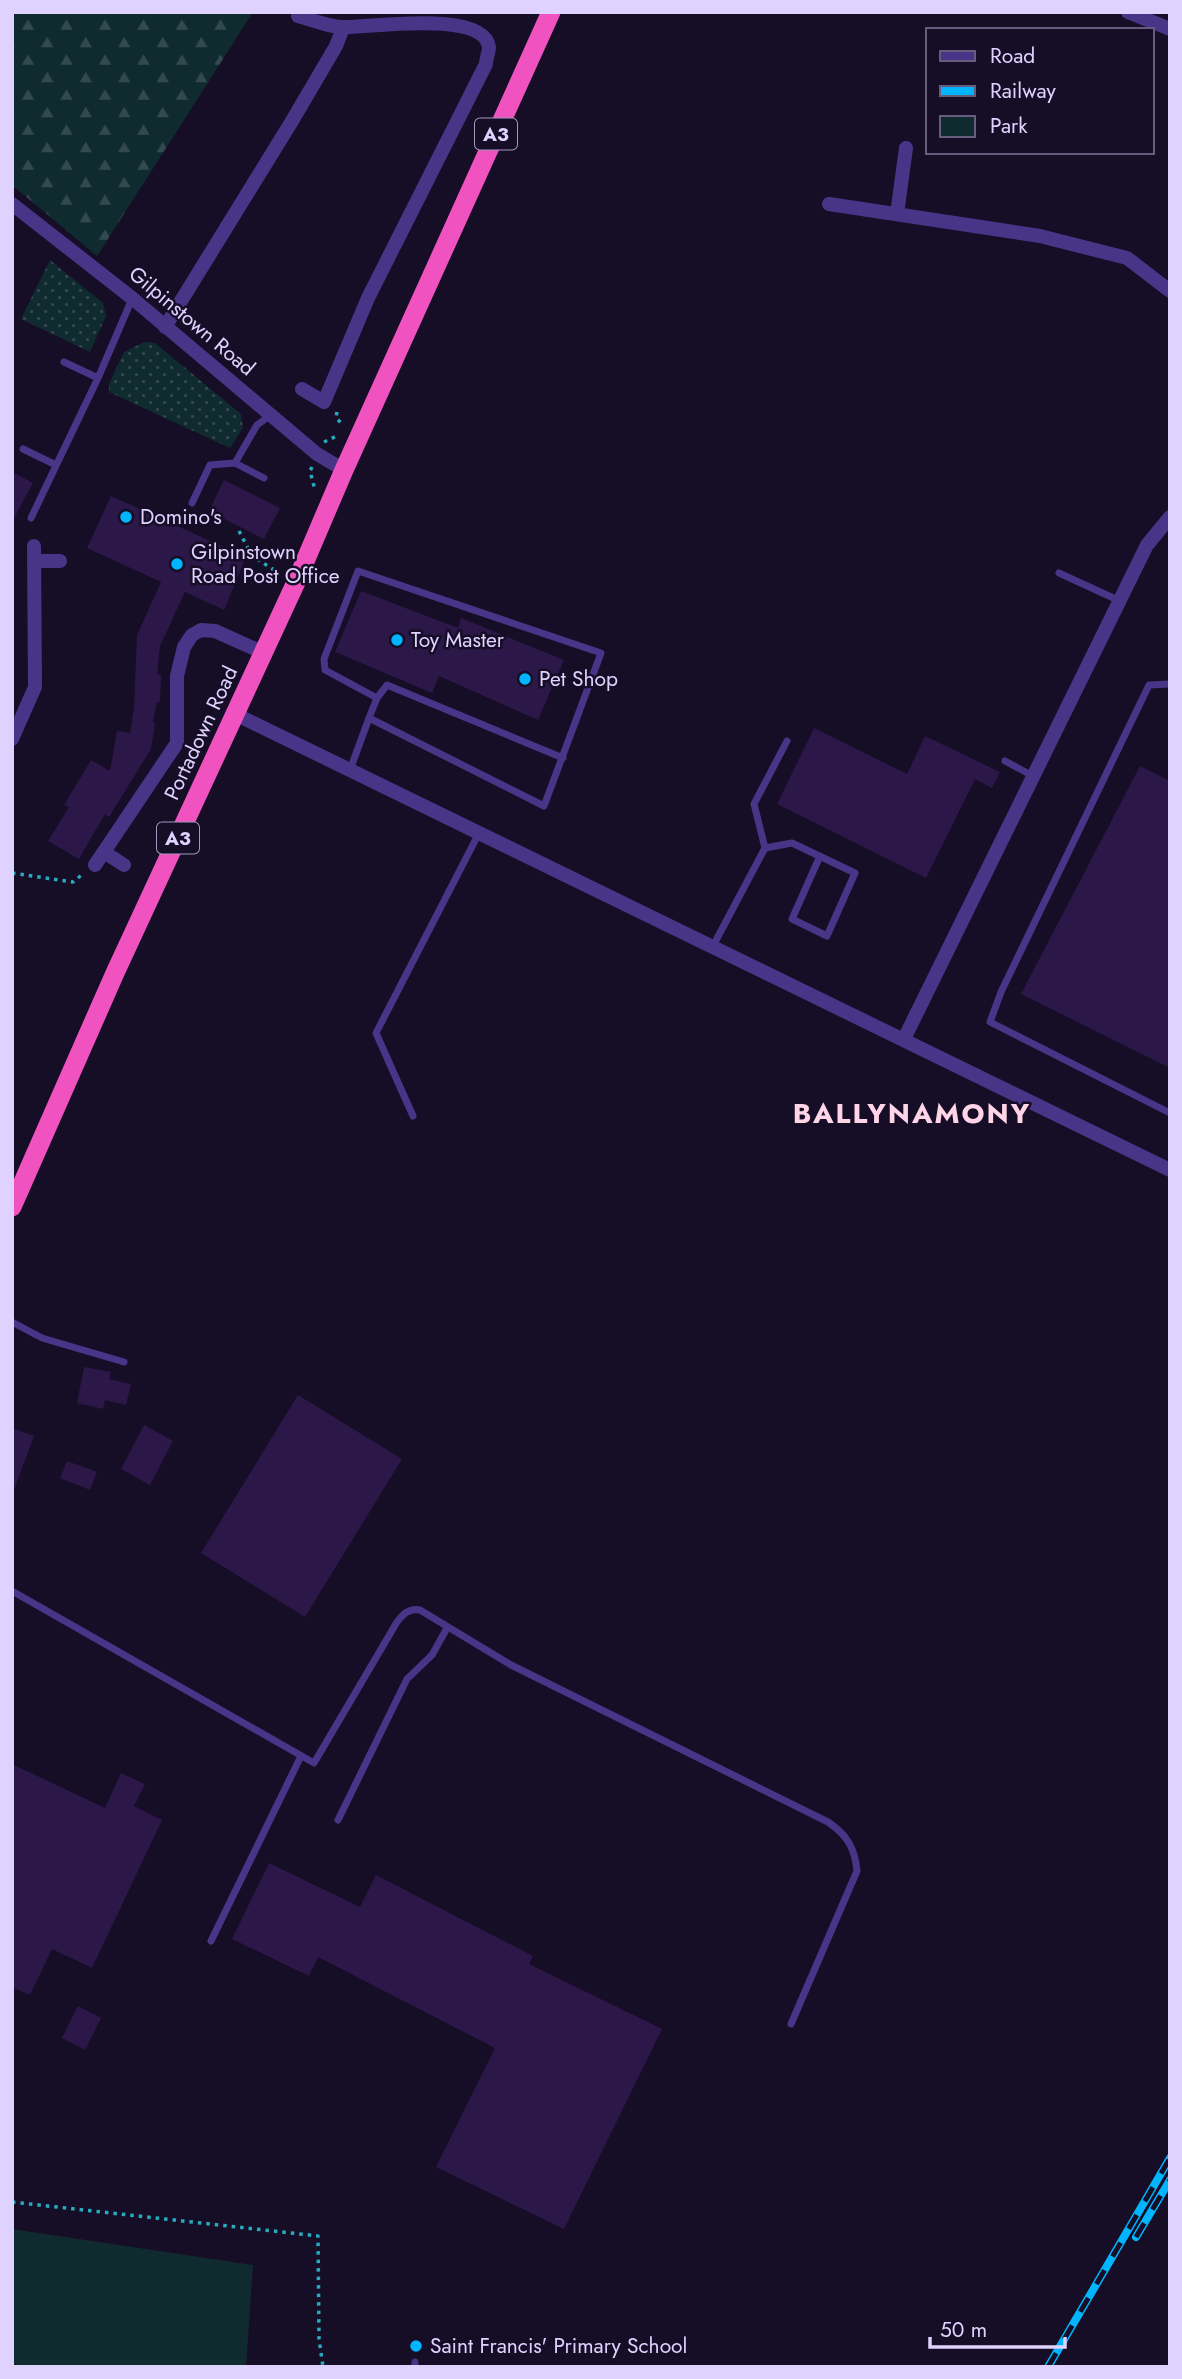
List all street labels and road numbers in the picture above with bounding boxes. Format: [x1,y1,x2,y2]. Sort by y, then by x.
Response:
road number: A3 [475,118,517,150]
street label: Gilpinstown Road [122,259,262,383]
street label: Portadown Road [157,661,245,805]
road number: A3 [157,822,199,853]

